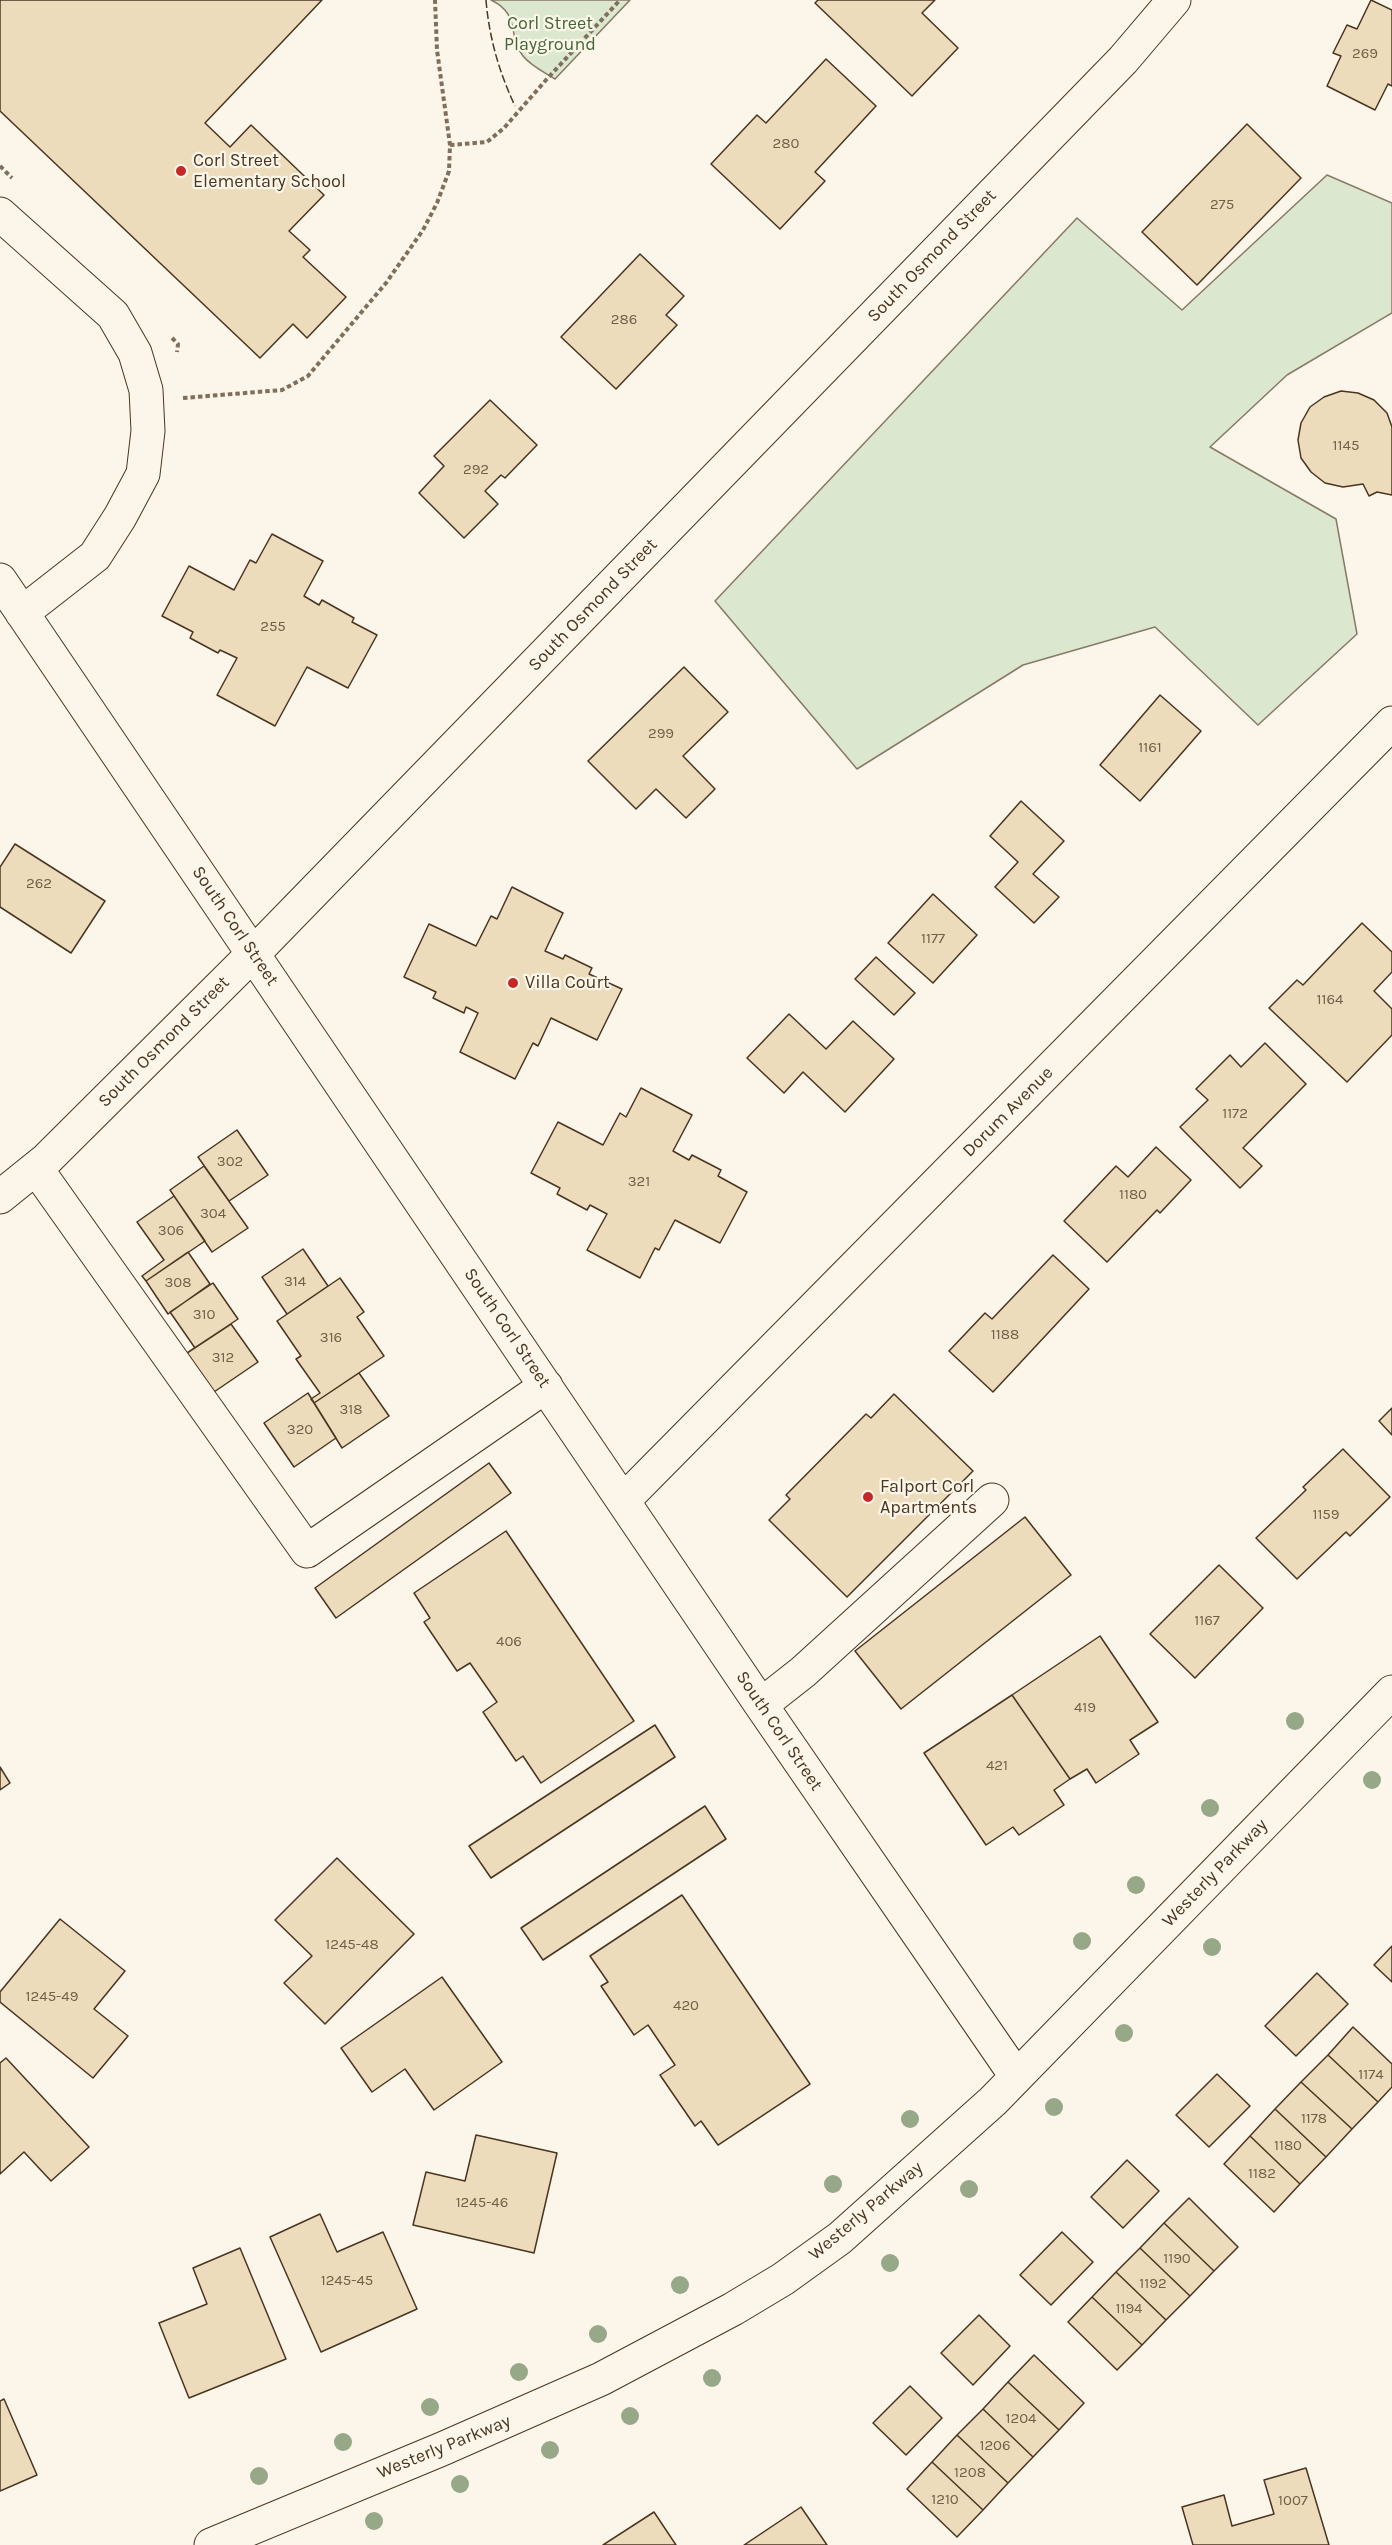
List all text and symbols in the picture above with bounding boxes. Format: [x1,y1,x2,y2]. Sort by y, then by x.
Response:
park label: Corl Street Playground [504,13,596,56]
house number: 269 [1352,45,1378,63]
house number: 280 [773,135,799,153]
place label: Corl Street Elementary School [193,150,346,192]
marker: Corl Street Elementary School [174,164,188,178]
street label: South Osmond Street [863,185,1001,327]
house number: 275 [1210,196,1234,214]
house number: 286 [611,311,637,329]
house number: 1145 [1333,437,1359,455]
house number: 292 [463,461,489,479]
street label: South Osmond Street [524,534,662,676]
house number: 255 [260,618,286,636]
house number: 299 [648,725,674,743]
house number: 1161 [1138,739,1162,757]
street label: South Corl Street [187,862,283,990]
house number: 262 [26,875,52,893]
house number: 1177 [921,930,945,948]
street label: South Osmond Street [94,972,234,1112]
place label: Villa Court [525,972,610,994]
marker: Villa Court [506,976,520,990]
house number: 1164 [1317,991,1343,1009]
street label: Dorum Avenue [958,1062,1058,1162]
house number: 1172 [1222,1105,1248,1123]
house number: 302 [217,1153,243,1171]
house number: 321 [628,1173,650,1191]
house number: 1180 [1119,1186,1147,1204]
house number: 304 [200,1205,226,1223]
house number: 306 [158,1222,184,1240]
street label: South Corl Street [459,1264,555,1392]
house number: 314 [284,1273,306,1291]
house number: 308 [165,1274,191,1292]
house number: 310 [193,1306,215,1324]
house number: 1188 [991,1326,1019,1344]
house number: 316 [320,1329,342,1347]
house number: 312 [212,1349,234,1367]
house number: 318 [339,1401,363,1419]
house number: 320 [287,1421,313,1439]
place label: Falport Corl Apartments [880,1476,977,1518]
marker: Falport Corl Apartments [861,1490,875,1504]
house number: 1159 [1312,1506,1340,1524]
house number: 1167 [1194,1612,1220,1630]
house number: 406 [496,1633,522,1651]
street label: South Corl Street [731,1667,827,1795]
house number: 419 [1074,1699,1096,1717]
house number: 421 [986,1757,1008,1775]
street label: Westerly Parkway [1158,1814,1272,1932]
house number: 1245-48 [325,1936,379,1954]
house number: 1245-49 [26,1988,78,2006]
house number: 420 [673,1997,699,2015]
house number: 1174 [1358,2066,1384,2084]
house number: 1178 [1301,2110,1327,2128]
house number: 1180 [1274,2137,1302,2155]
street label: Westerly Parkway [805,2157,927,2265]
house number: 1182 [1248,2165,1276,2183]
house number: 1245-46 [456,2194,508,2212]
house number: 1190 [1163,2250,1191,2268]
house number: 1245-45 [321,2272,373,2290]
house number: 1192 [1139,2275,1167,2293]
house number: 1194 [1116,2300,1142,2318]
street label: Westerly Parkway [374,2410,514,2484]
house number: 1204 [1006,2410,1036,2428]
house number: 1206 [979,2437,1011,2455]
house number: 1208 [954,2464,986,2482]
house number: 1210 [931,2491,959,2509]
house number: 1007 [1278,2492,1308,2510]

